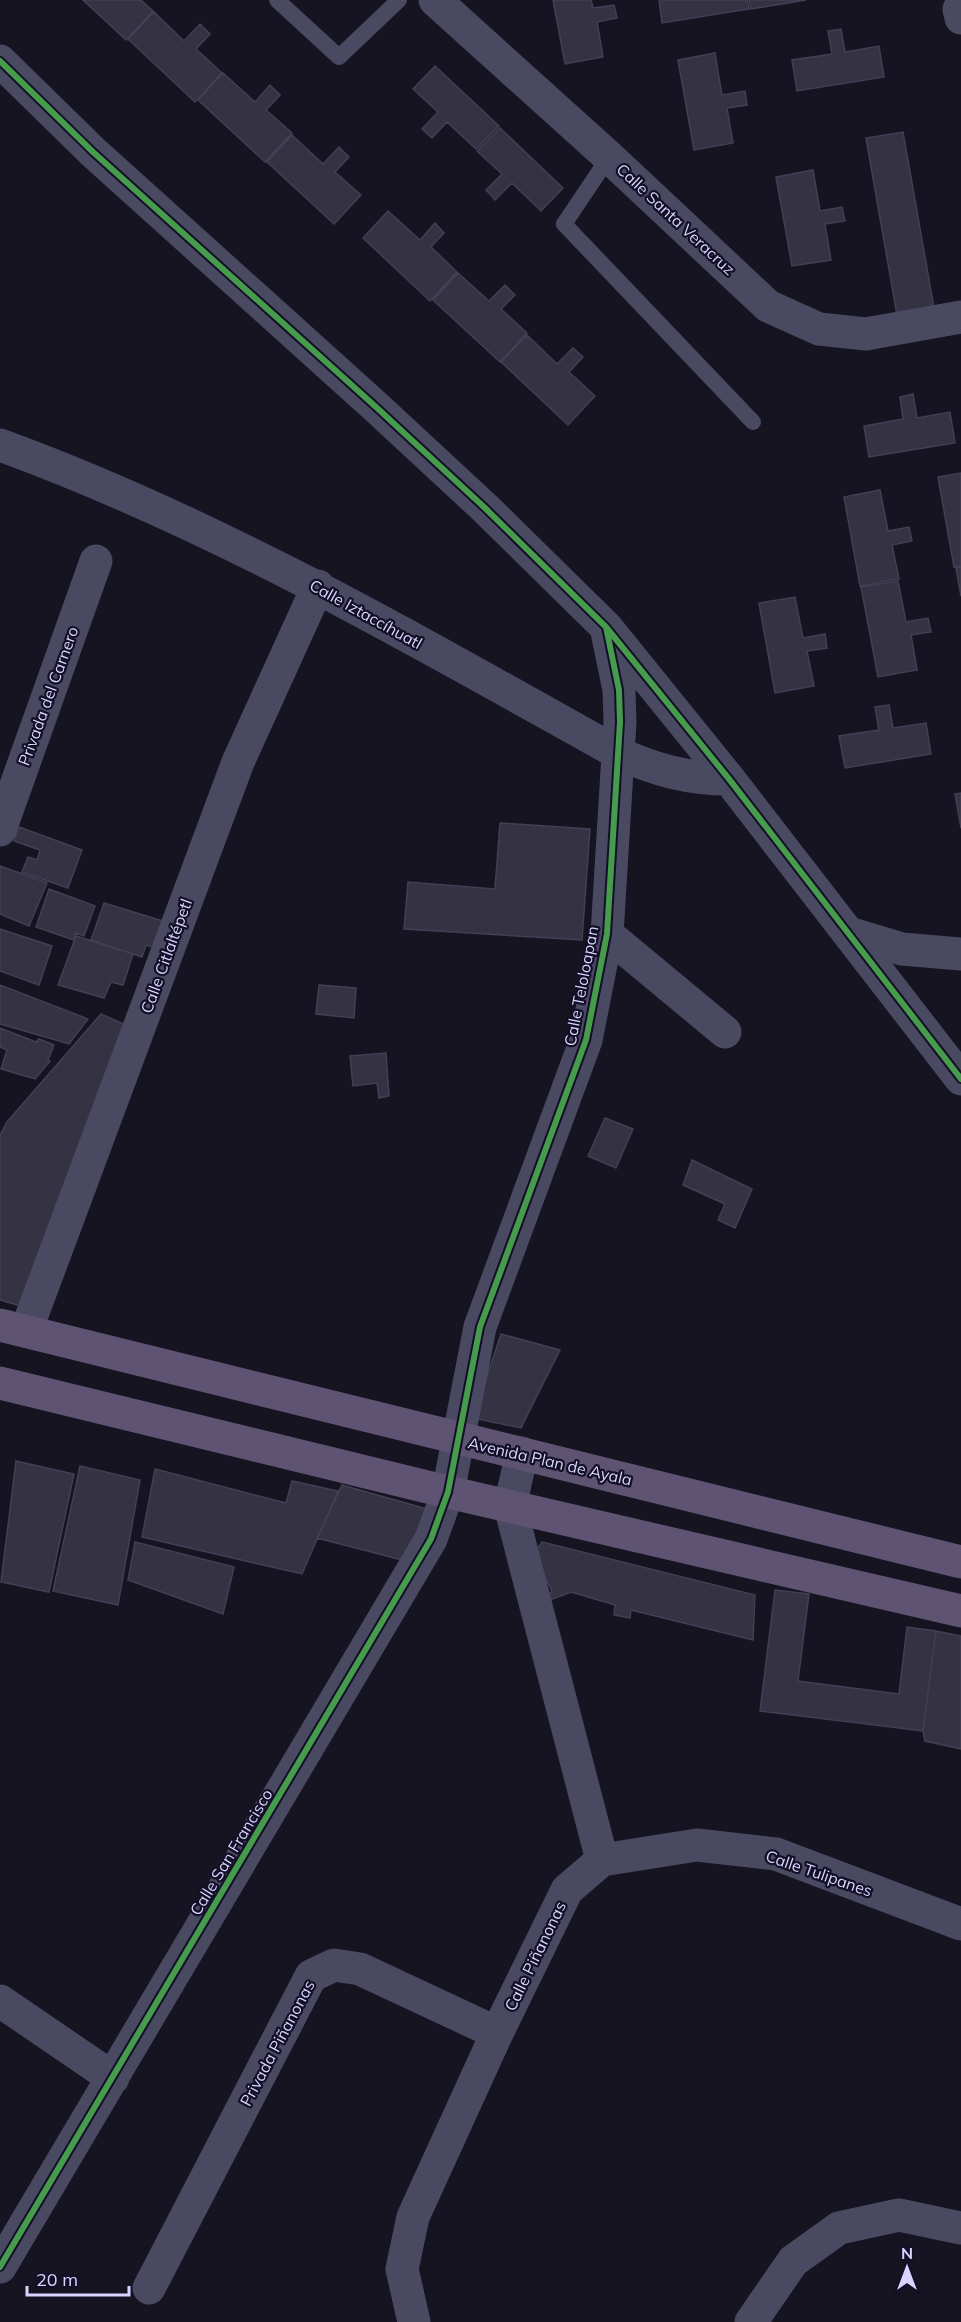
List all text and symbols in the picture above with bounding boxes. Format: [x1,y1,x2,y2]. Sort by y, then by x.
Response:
street label: Calle Santa Veracruz [613,159,739,279]
street label: Calle Iztaccíhuatl [306,575,426,653]
street label: Privada del Carnero [14,624,82,768]
street label: Calle Citlaltépetl [136,896,196,1016]
street label: Calle Teloloapan [560,924,602,1048]
street label: Avenida Plan de Ayala [466,1432,634,1490]
street label: Calle San Francisco [185,1785,277,1919]
street label: Calle Tulipanes [763,1845,875,1901]
street label: Calle Piñanonas [500,1898,570,2014]
street label: Privada Piñanonas [235,1977,319,2109]
north arrow [877,2238,937,2298]
text: N [901,2243,913,2263]
scale bar [27,2259,129,2297]
text: 20 m [36,2268,78,2291]

